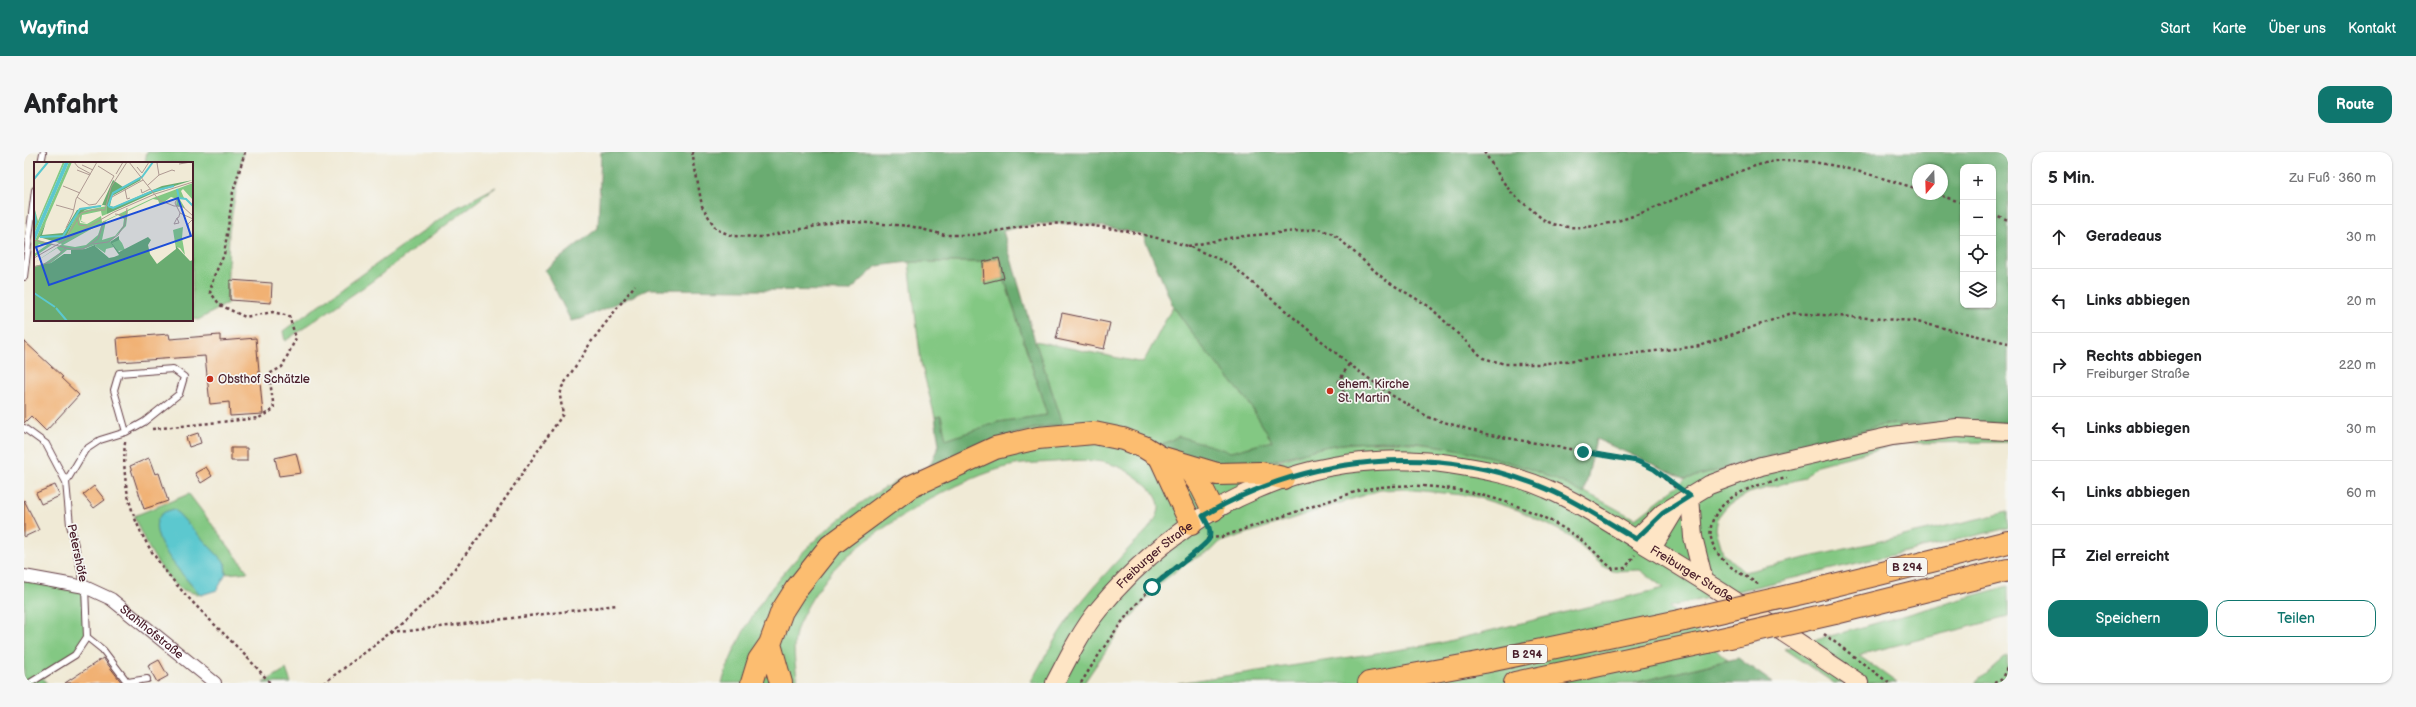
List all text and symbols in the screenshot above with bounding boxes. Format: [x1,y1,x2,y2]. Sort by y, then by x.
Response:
text: Wayfind [20,17,89,40]
text: Start [2160,20,2190,37]
text: Karte [2212,20,2246,37]
text: Über uns [2268,20,2326,37]
text: Kontakt [2348,20,2396,37]
button: Route [2318,86,2392,123]
text: Anfahrt [24,88,118,121]
inset map [34,162,193,321]
north arrow [1912,164,1948,200]
map controls [1960,164,1996,308]
button: + [1960,164,1996,200]
text: 5 Min. [2048,168,2094,188]
text: Zu Fuß · 360 m [2289,170,2376,186]
button: − [1960,200,1996,236]
icon: ahead [2048,226,2070,248]
text: Geradeaus [2086,227,2162,246]
text: 30 m [2346,229,2376,245]
button: locate [1960,236,1996,272]
button: layers [1960,272,1996,308]
icon: left [2048,290,2070,312]
text: Links abbiegen [2086,291,2190,310]
text: 20 m [2346,293,2376,309]
text: Rechts abbiegen [2086,347,2202,366]
icon: right [2048,354,2070,376]
text: 220 m [2339,357,2376,373]
text: Freiburger Straße [2086,366,2190,382]
place label: Obsthof Schätzle [218,372,310,387]
marker: Obsthof Schätzle [205,374,215,384]
place label: ehem. Kirche St. Martin [1338,377,1409,406]
marker: ehem. Kirche St. Martin [1325,386,1335,396]
icon: left [2048,418,2070,440]
text: Links abbiegen [2086,419,2190,438]
text: 30 m [2346,421,2376,437]
route end [1574,443,1592,461]
icon: left [2048,482,2070,504]
text: Links abbiegen [2086,483,2190,502]
text: 60 m [2346,485,2376,501]
street label: Freiburger Straße [1113,518,1196,592]
street label: Petershöfe [64,523,90,583]
street label: Freiburger Straße [1647,542,1737,605]
icon: arrive [2048,546,2070,568]
text: Ziel erreicht [2086,547,2169,566]
road number: B 294 [1887,558,1927,576]
route start [1143,578,1161,596]
button: Speichern [2048,600,2208,637]
button: Teilen [2216,600,2376,637]
street label: Stahlhofstraße [117,602,187,662]
road number: B 294 [1507,645,1547,663]

